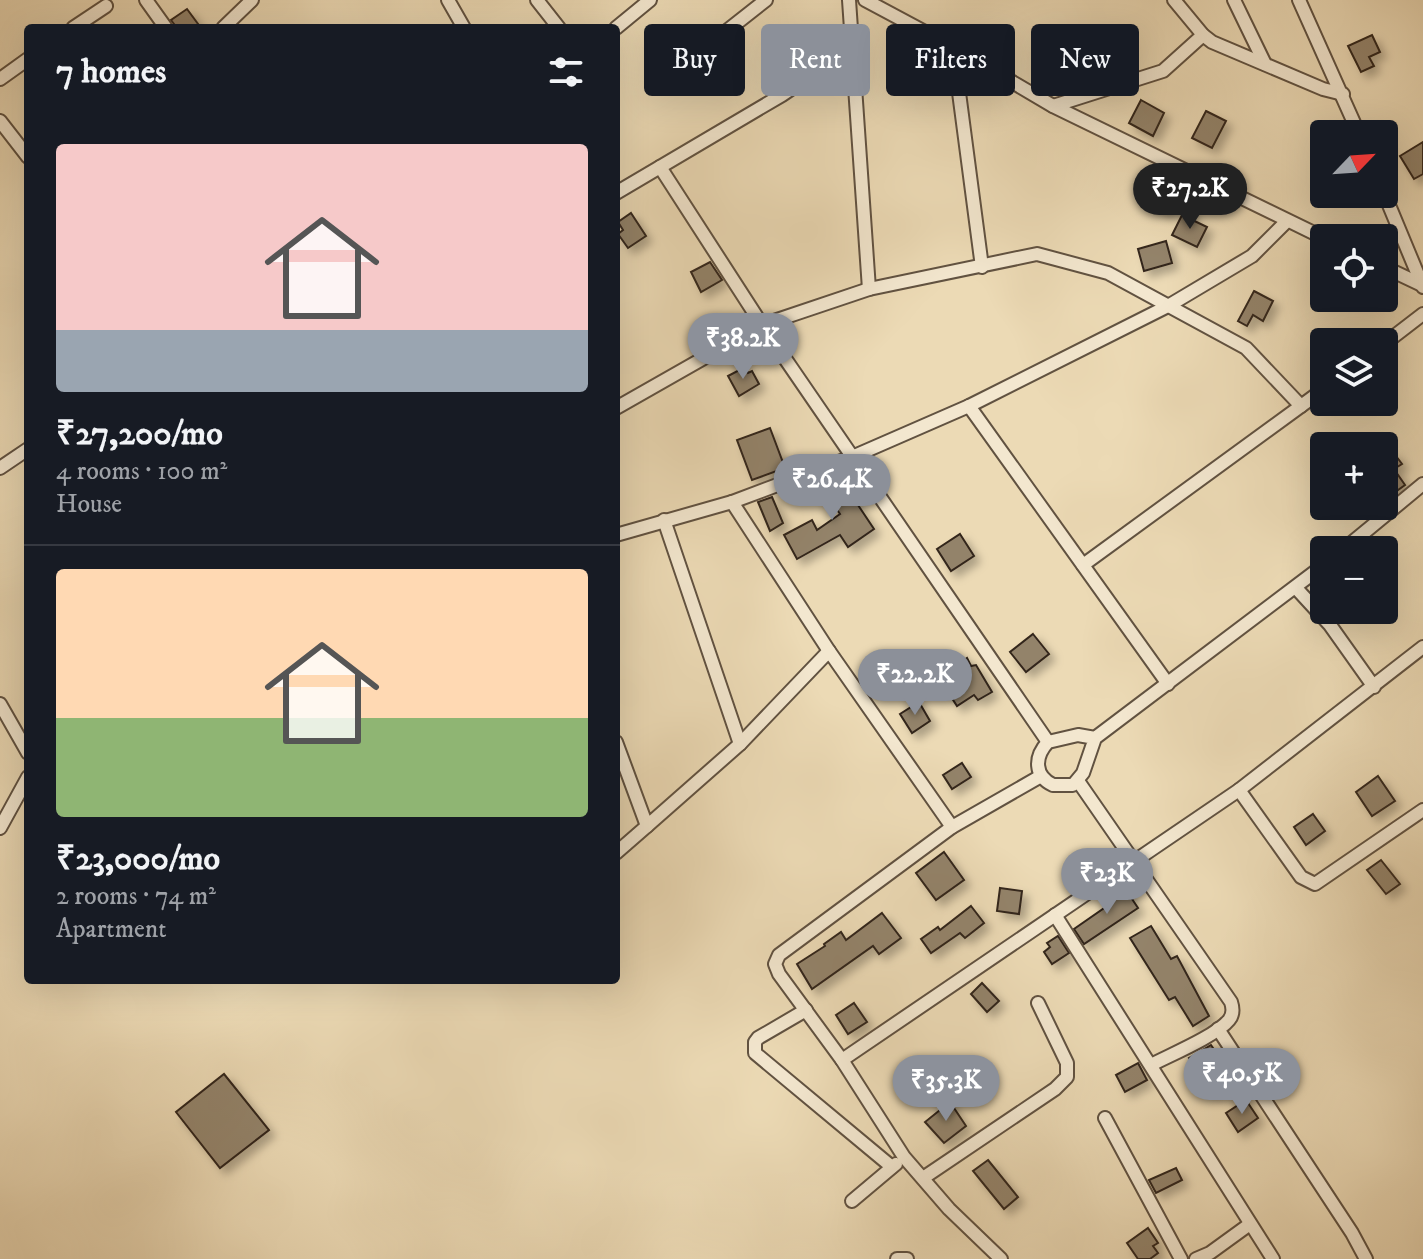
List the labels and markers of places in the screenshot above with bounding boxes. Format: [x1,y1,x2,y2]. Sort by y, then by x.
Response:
pin: ₹27.2K [1125,163,1255,231]
pin: ₹38.2K [678,313,808,381]
pin: ₹26.4K [767,454,897,522]
pin: ₹22.2K [850,649,980,717]
pin: ₹23K [1060,848,1154,916]
pin: ₹40.5K [1177,1048,1307,1116]
pin: ₹35.3K [881,1055,1011,1123]

